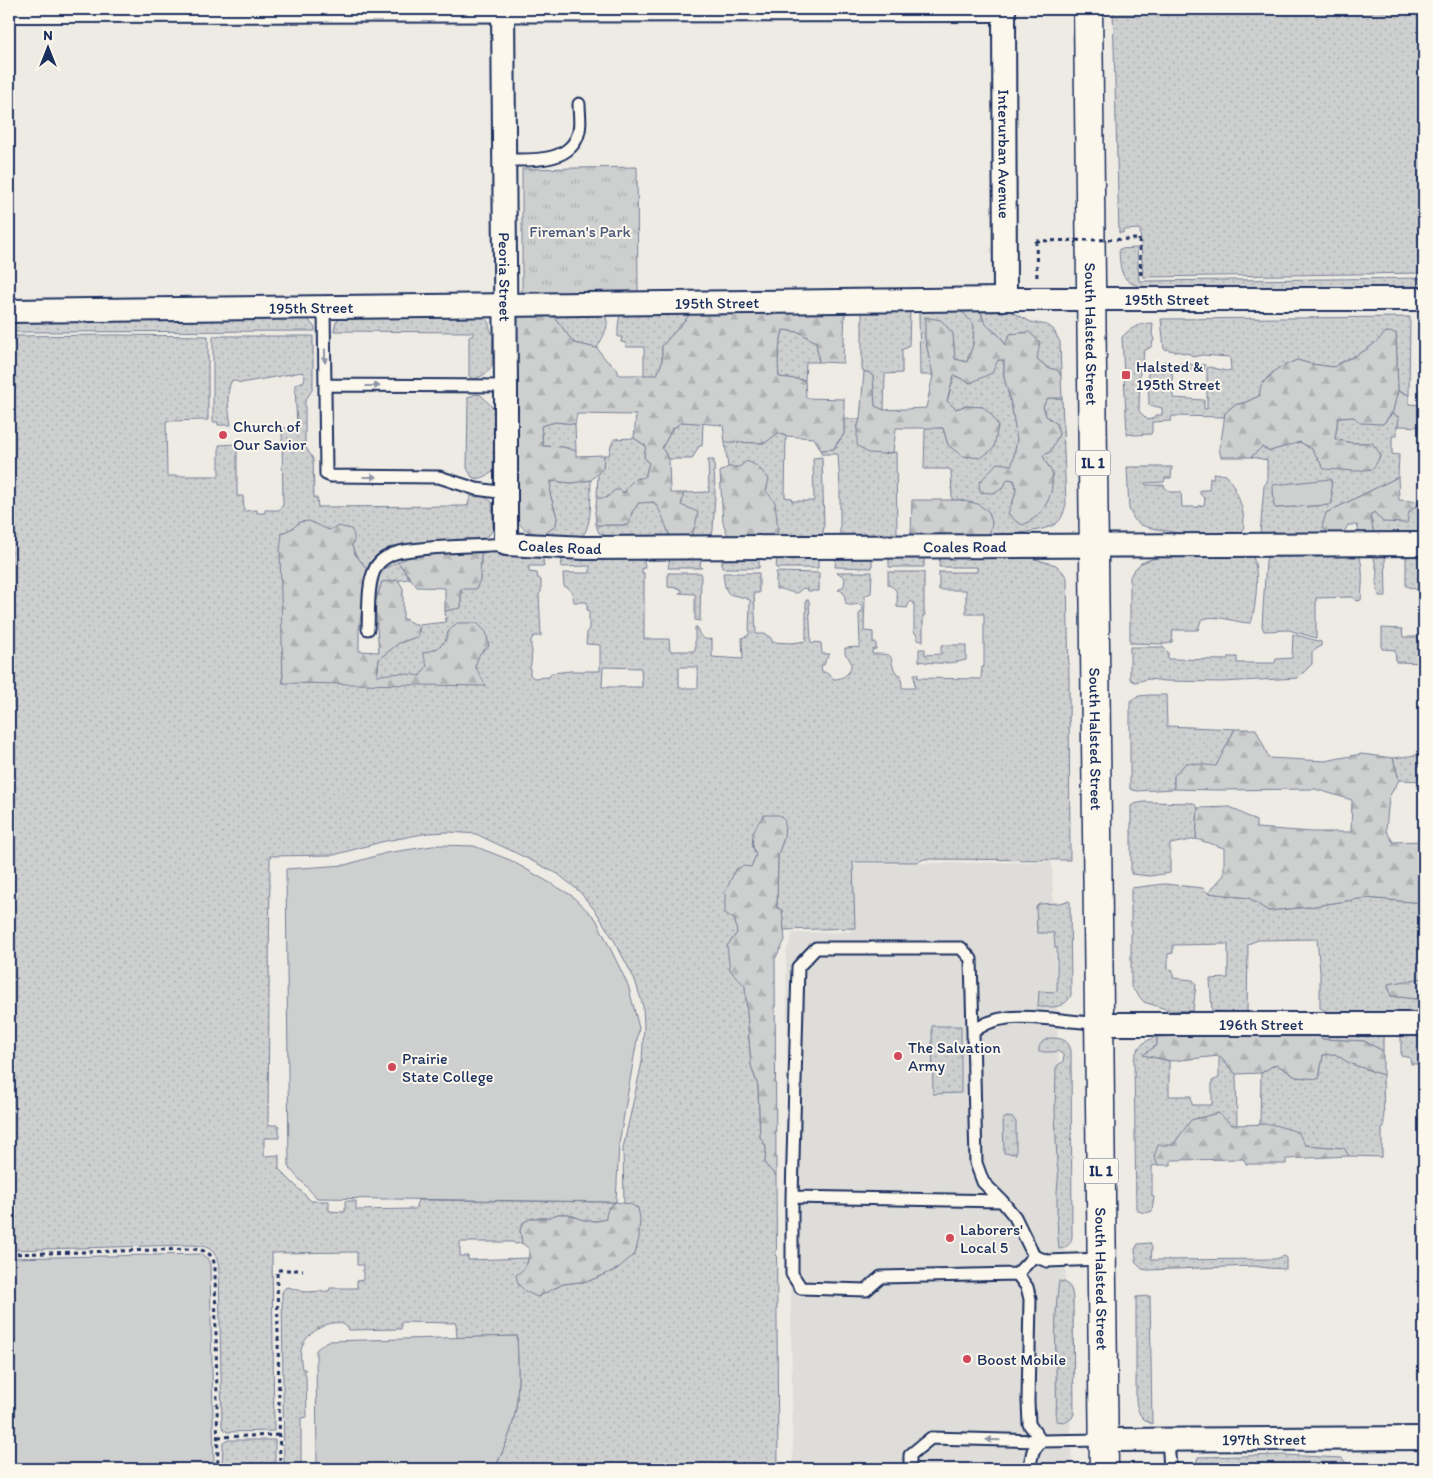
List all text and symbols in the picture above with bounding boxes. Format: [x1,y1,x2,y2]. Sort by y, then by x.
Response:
north arrow [22,22,72,72]
text: N [43,27,53,44]
street label: Interurban Avenue [994,89,1014,219]
park label: Fireman's Park [529,222,631,241]
street label: Peoria Street [495,232,514,322]
street label: South Halsted Street [1081,262,1101,406]
street label: 195th Street [1125,290,1209,309]
street label: 195th Street [675,293,759,313]
street label: 195th Street [269,298,353,318]
one-way arrow [321,348,329,364]
place label: Halsted & 195th Street [1136,357,1221,394]
marker: Halsted & 195th Street [1120,369,1132,381]
one-way arrow [366,382,382,390]
place label: Church of Our Savior [233,417,307,454]
marker: Church of Our Savior [217,429,229,441]
road number: IL 1 [1076,450,1110,476]
one-way arrow [362,473,378,481]
street label: Coales Road [518,536,602,558]
street label: Coales Road [923,537,1007,556]
street label: South Halsted Street [1085,667,1106,811]
street label: 196th Street [1219,1015,1303,1034]
place label: The Salvation Army [908,1038,1001,1075]
place label: Prairie State College [402,1049,493,1086]
marker: The Salvation Army [892,1050,904,1062]
marker: Prairie State College [386,1061,398,1073]
road number: IL 1 [1084,1158,1118,1184]
street label: South Halsted Street [1091,1207,1112,1351]
place label: Laborers' Local 5 [960,1220,1023,1257]
marker: Laborers' Local 5 [944,1232,956,1244]
place label: Boost Mobile [977,1350,1066,1369]
marker: Boost Mobile [961,1353,973,1365]
street label: 197th Street [1222,1430,1306,1449]
one-way arrow [984,1435,1000,1443]

